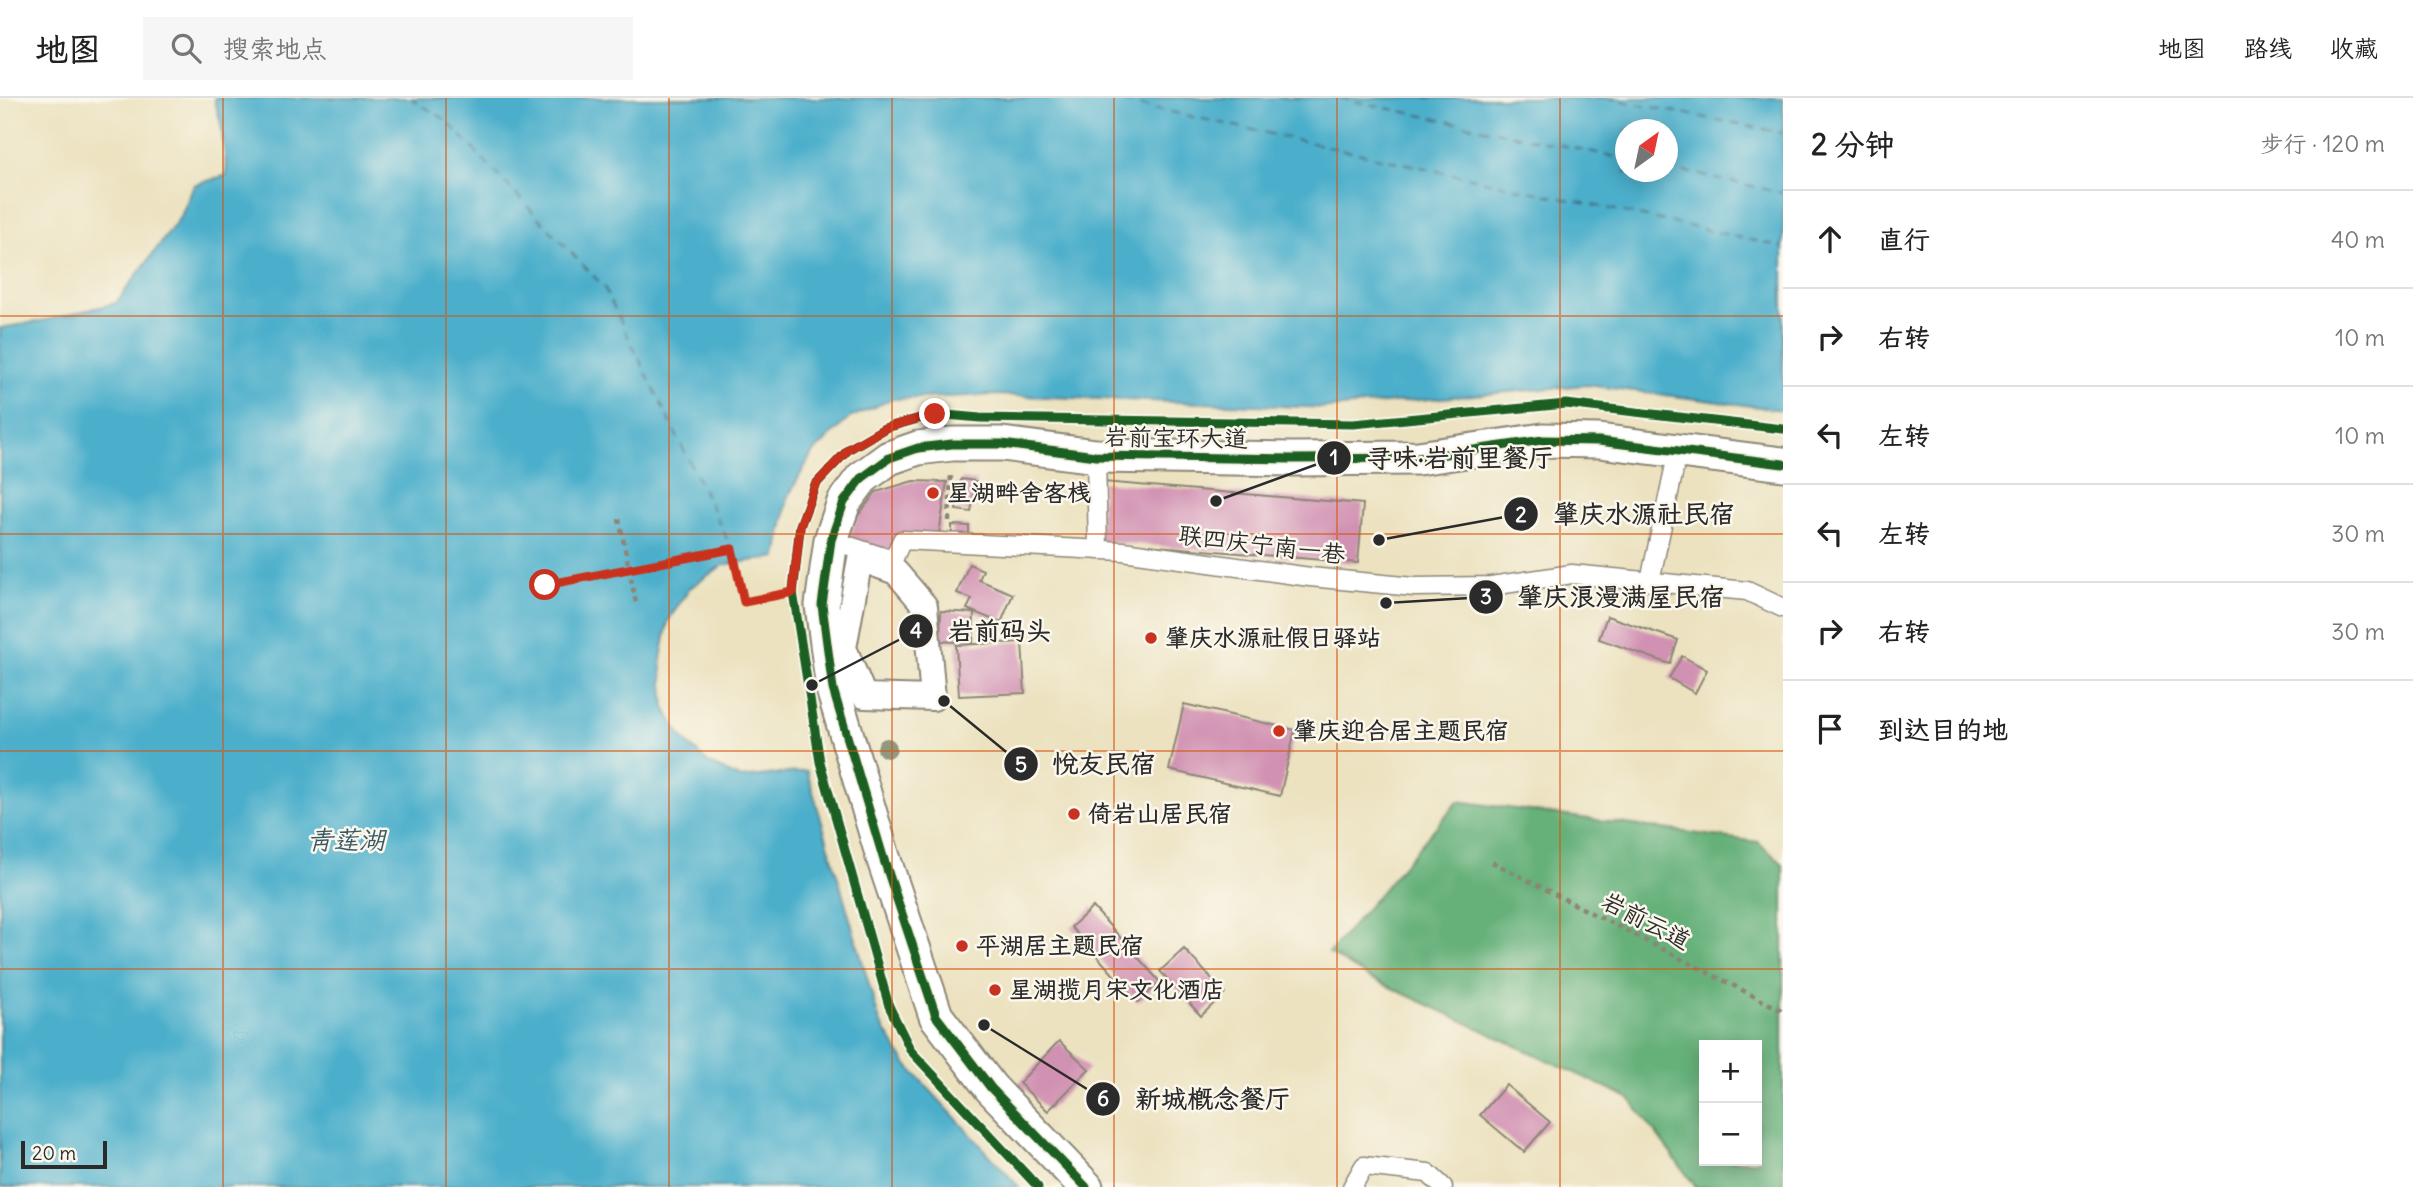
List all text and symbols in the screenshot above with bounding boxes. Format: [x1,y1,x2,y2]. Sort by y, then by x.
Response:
search box [143,17,633,80]
text: 地图 [35,28,101,70]
icon: search [167,29,205,67]
text: 搜索地点 [223,32,327,65]
text: 地图 [2158,33,2206,63]
text: 路线 [2244,33,2292,63]
text: 收藏 [2330,33,2378,63]
north arrow [1615,119,1678,182]
text: 2 分钟 [1811,125,1895,163]
text: 步行 · 120 m [2260,129,2385,158]
icon: ahead [1811,220,1849,258]
text: 直行 [1878,223,1930,256]
text: 40 m [2331,225,2385,254]
icon: right [1811,318,1849,356]
text: 右转 [1878,321,1930,354]
text: 10 m [2335,323,2385,352]
route end [919,398,950,429]
icon: left [1811,416,1849,454]
text: 左转 [1878,419,1930,452]
street label: 岩前宝环大道 [1104,421,1248,453]
text: 10 m [2335,421,2385,450]
callout: 寻味·岩前里餐厅 [1317,434,1568,481]
text: 寻味·岩前里餐厅 [1366,441,1554,474]
text: 1 [1330,444,1338,471]
place label: 星湖畔舍客栈 [947,477,1091,507]
marker: 星湖畔舍客栈 [925,485,941,501]
callout: 肇庆水源社民宿 [1504,491,1749,538]
text: 肇庆水源社民宿 [1553,497,1735,530]
text: 2 [1515,501,1527,528]
icon: left [1811,514,1849,552]
text: 左转 [1878,517,1930,550]
street label: 联四庆宁南一巷 [1177,519,1347,569]
text: 30 m [2331,519,2385,548]
route start [529,569,560,600]
callout: 肇庆浪漫满屋民宿 [1468,573,1739,620]
text: 肇庆浪漫满屋民宿 [1517,580,1725,613]
text: 3 [1480,583,1492,610]
callout: 岩前码头 [899,607,1066,654]
icon: right [1811,612,1849,650]
text: 岩前码头 [948,614,1052,647]
text: 右转 [1878,615,1930,648]
text: 4 [910,617,922,644]
text: 30 m [2331,617,2385,646]
place label: 肇庆水源社假日驿站 [1165,622,1381,652]
marker: 肇庆水源社假日驿站 [1143,630,1159,646]
icon: arrive [1811,710,1849,748]
text: 到达目的地 [1878,713,2008,746]
place label: 肇庆迎合居主题民宿 [1293,715,1509,745]
marker: 肇庆迎合居主题民宿 [1271,723,1287,739]
callout: 悦友民宿 [1003,741,1170,788]
text: 悦友民宿 [1052,747,1156,780]
text: 5 [1015,751,1027,778]
place label: 倚岩山居民宿 [1088,798,1232,828]
marker: 倚岩山居民宿 [1066,806,1082,822]
water label: 青莲湖 [307,823,388,856]
street label: 岩前云道 [1597,885,1696,955]
place label: 平湖居主题民宿 [976,930,1144,960]
marker: 平湖居主题民宿 [954,938,970,954]
place label: 星湖揽月宋文化酒店 [1009,974,1225,1004]
marker: 星湖揽月宋文化酒店 [987,982,1003,998]
map controls [1699,1040,1762,1166]
button: + [1699,1040,1762,1103]
callout: 新城概念餐厅 [1086,1075,1305,1122]
text: 新城概念餐厅 [1135,1082,1291,1115]
text: 6 [1097,1085,1109,1112]
button: − [1699,1103,1762,1166]
scale bar [21,1138,107,1170]
text: 20 m [32,1141,76,1165]

